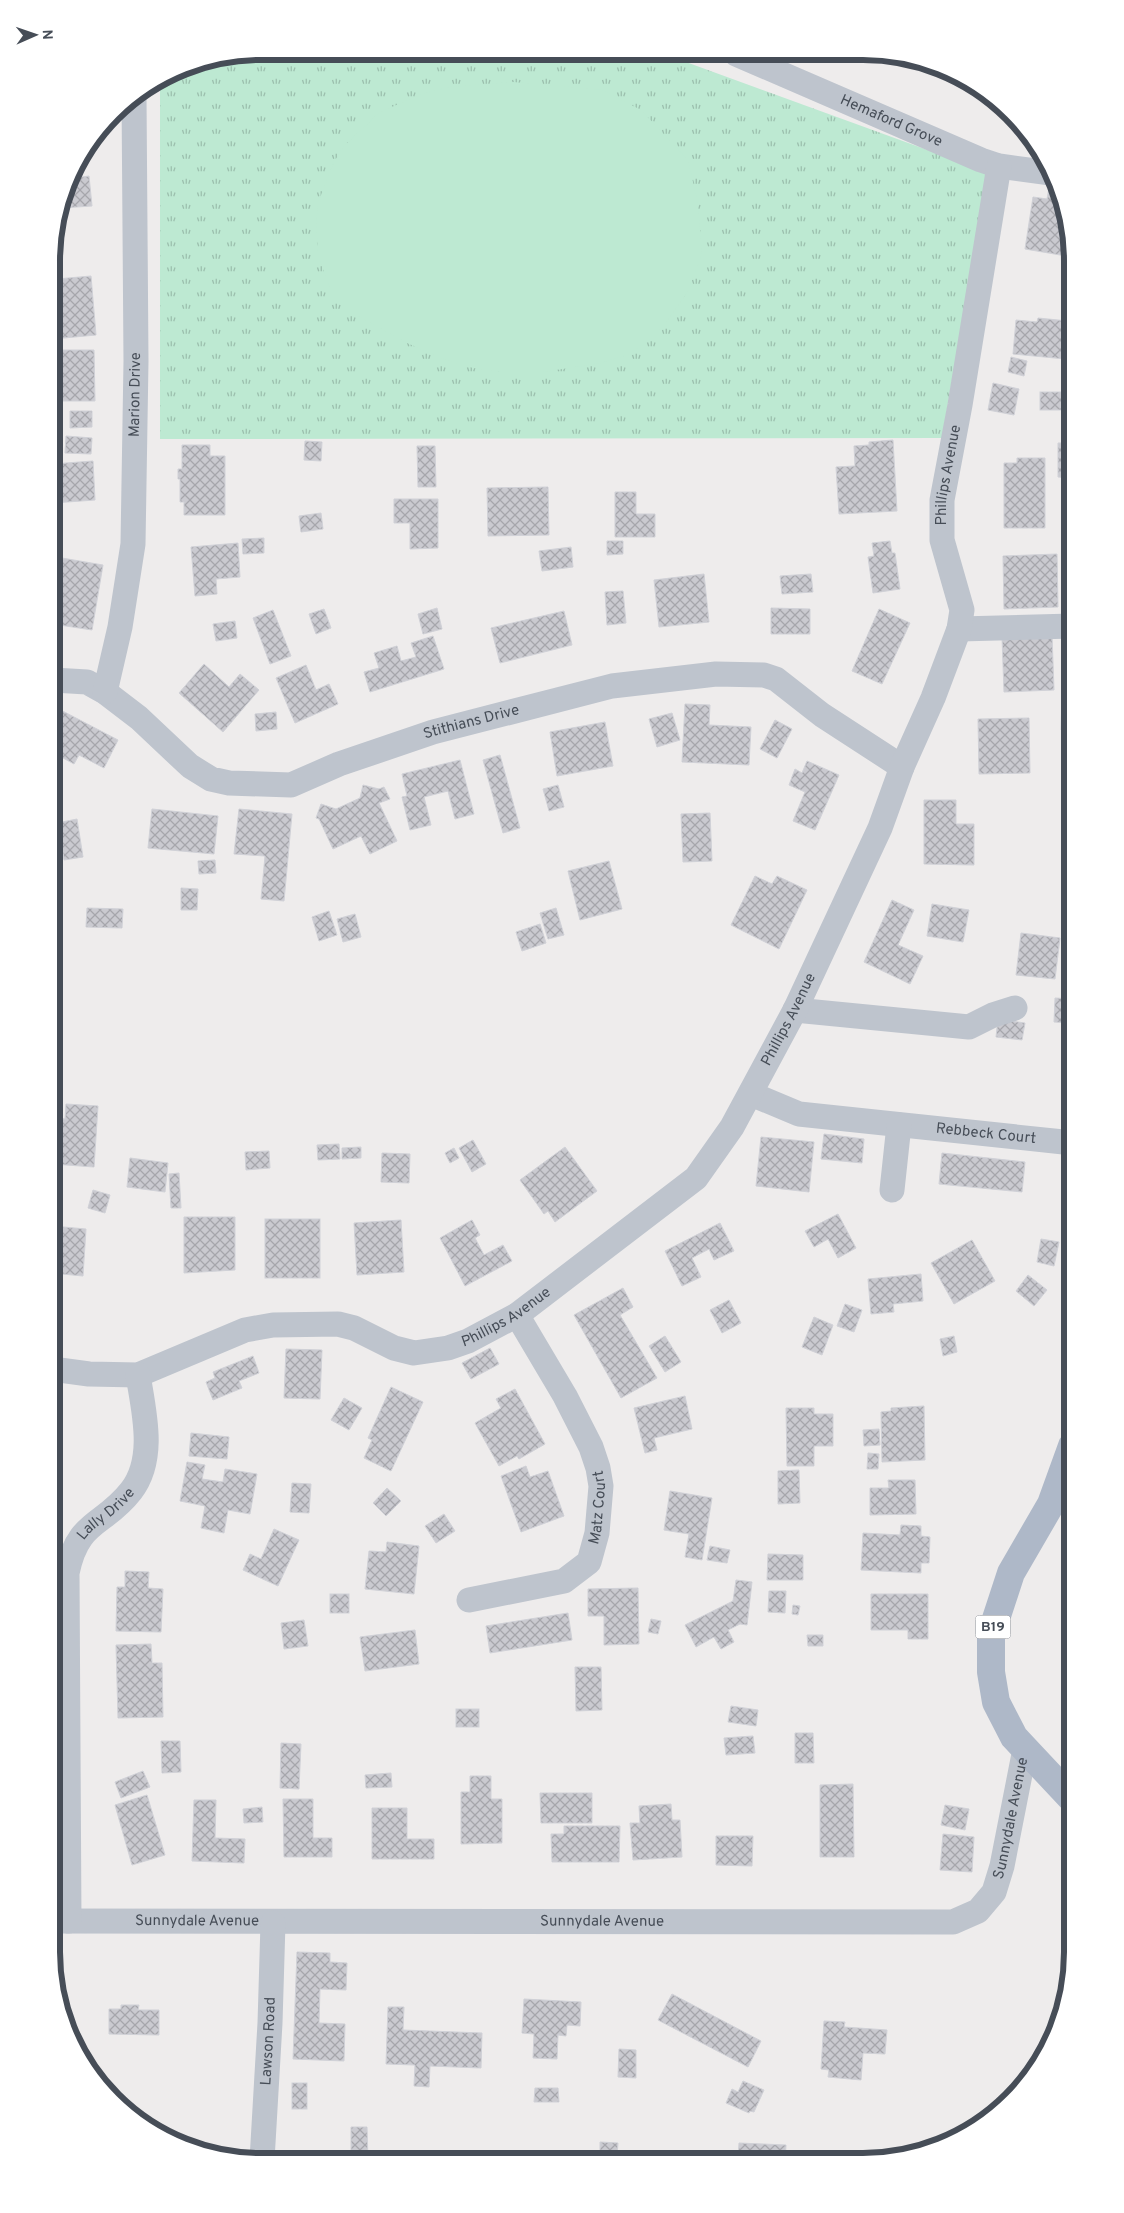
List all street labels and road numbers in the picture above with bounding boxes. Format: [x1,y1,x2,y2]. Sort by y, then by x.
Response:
street label: Hemaford Grove [837,91,945,152]
street label: Marion Drive [125,352,146,437]
street label: Phillips Avenue [933,423,966,526]
street label: Stithians Drive [421,701,521,744]
street label: Phillips Avenue [757,970,820,1069]
street label: Rebbeck Court [935,1119,1037,1149]
street label: Phillips Avenue [459,1283,555,1352]
street label: Matz Court [585,1469,611,1547]
street label: Lally Drive [73,1484,139,1544]
road number: B19 [976,1615,1010,1638]
street label: Sunnydale Avenue [989,1756,1033,1882]
street label: Sunnydale Avenue [135,1912,259,1931]
street label: Sunnydale Avenue [540,1912,664,1931]
street label: Lawson Road [257,1997,280,2086]

